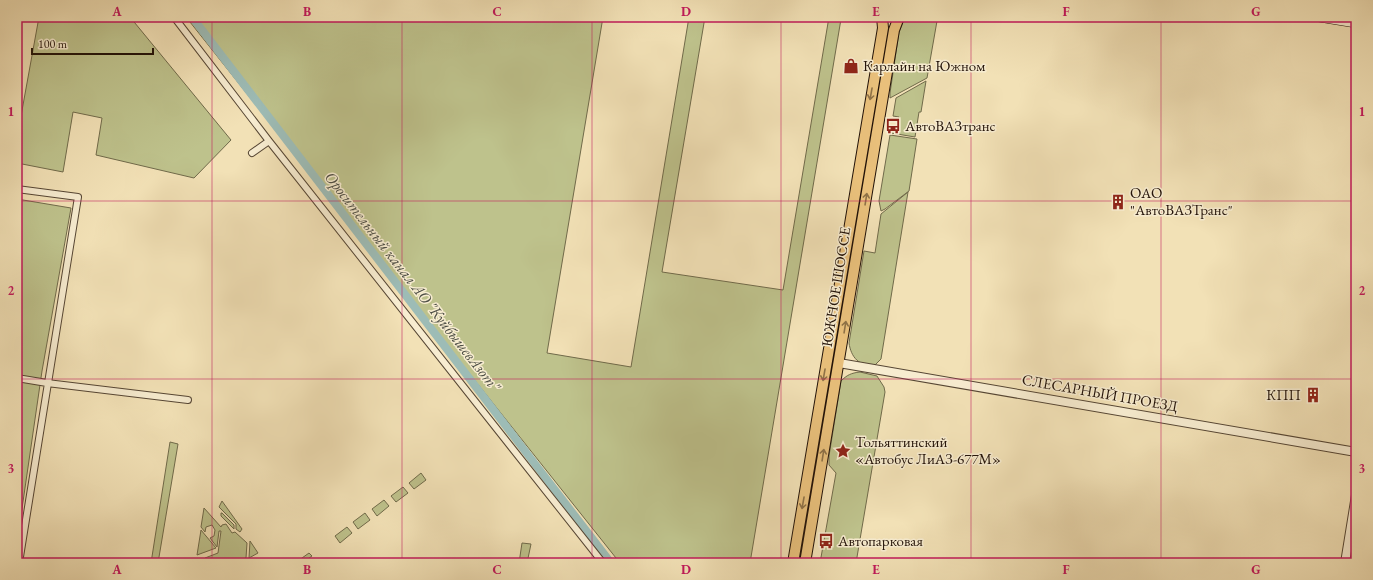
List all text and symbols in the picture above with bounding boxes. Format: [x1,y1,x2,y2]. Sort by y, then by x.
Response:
text: A [111,3,122,20]
text: B [303,3,311,20]
text: C [492,3,502,20]
text: D [681,3,691,20]
text: E [872,3,880,20]
text: F [1062,3,1070,20]
text: G [1251,3,1261,20]
scale bar [32,30,153,56]
text: 100 m [38,36,68,52]
place label: Карлайн на Южном [863,56,986,75]
shop icon: Карлайн на Южном [842,57,860,75]
one-way arrow [867,88,875,101]
text: 1 [8,103,15,120]
text: 1 [1359,103,1366,120]
place label: АвтоВАЗтранс [904,116,996,135]
bus stop icon: АвтоВАЗтранс [884,117,902,135]
water label: Оросительный канал АО "КуйбышевАзот" [320,167,506,397]
place label: ОАО "АвтоВАЗТранс" [1130,183,1233,219]
one-way arrow [862,193,870,206]
building icon: ОАО "АвтоВАЗТранс" [1109,193,1127,211]
street label: ЮЖНОЕ ШОССЕ [817,225,854,348]
text: 2 [8,282,15,299]
text: 2 [1359,282,1366,299]
one-way arrow [841,321,849,334]
one-way arrow [820,368,828,381]
street label: СЛЕСАРНЫЙ ПРОЕЗД [1021,369,1180,416]
place label: КПП [1266,385,1301,404]
building icon: КПП [1304,386,1322,404]
place label: Тольяттинский «Автобус ЛиАЗ-677М» [855,432,1001,468]
place icon: Тольяттинский «Автобус ЛиАЗ-677М» [834,442,852,460]
one-way arrow [819,449,827,462]
text: 3 [8,460,15,477]
text: 3 [1359,460,1366,477]
one-way arrow [798,496,806,509]
place label: Автопарковая [837,531,923,550]
bus stop icon: Автопарковая [817,532,835,550]
text: A [111,561,122,578]
text: B [303,561,311,578]
text: C [492,561,502,578]
text: D [681,561,691,578]
text: E [872,561,880,578]
text: F [1062,561,1070,578]
text: G [1251,561,1261,578]

